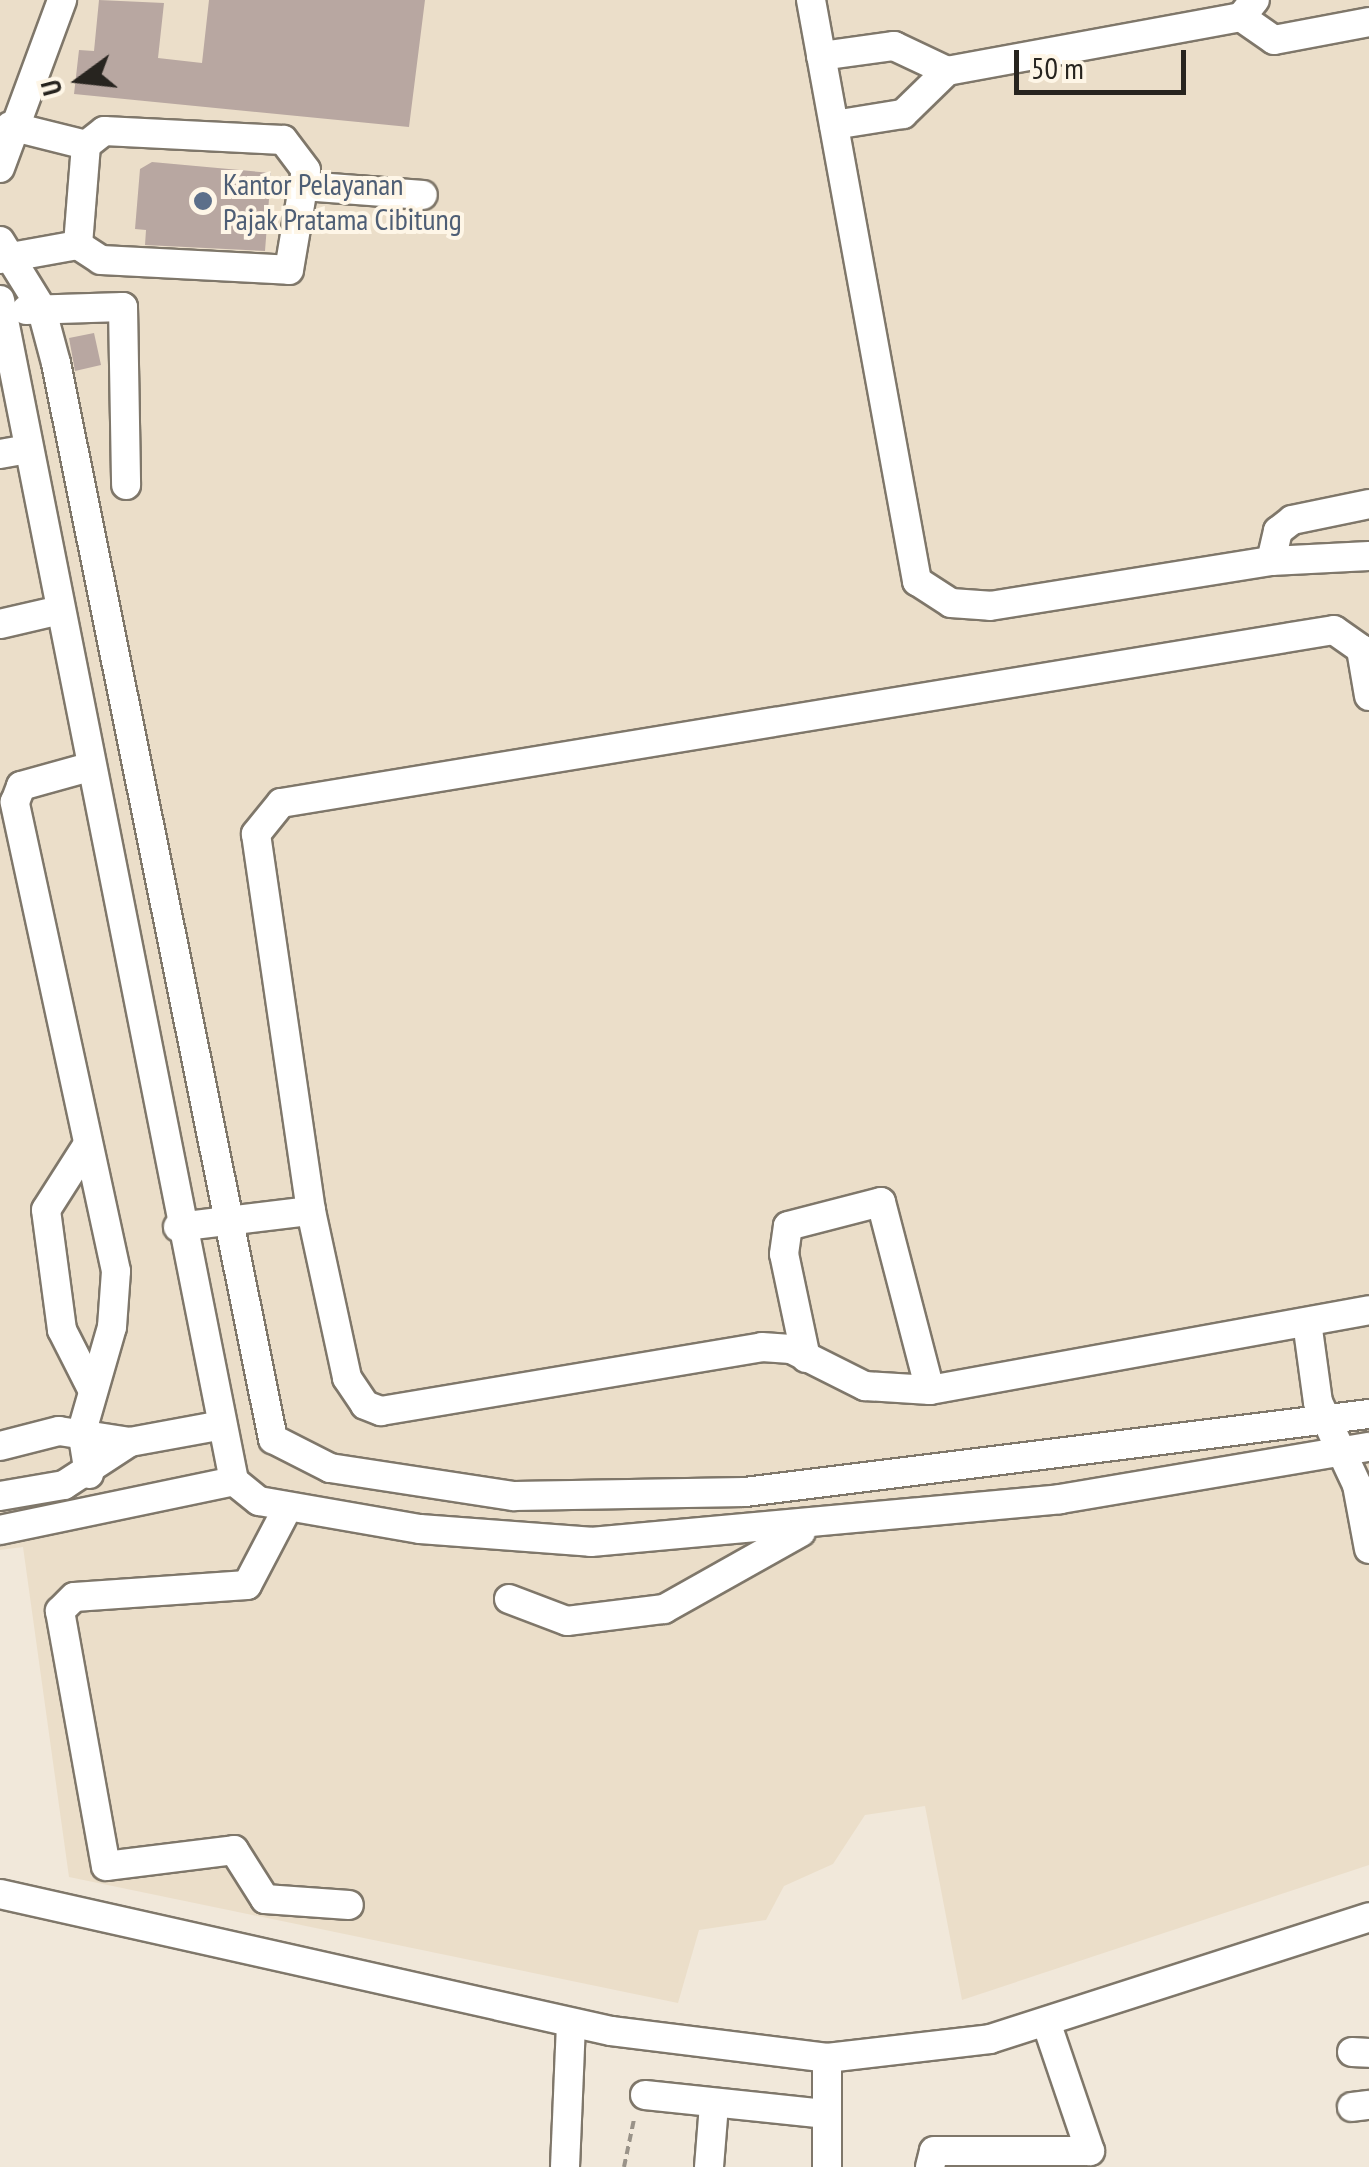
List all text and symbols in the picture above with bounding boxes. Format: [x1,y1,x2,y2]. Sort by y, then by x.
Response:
north arrow [30,30,130,130]
scale bar [1019,30,1192,92]
text: 50 m [1031,48,1084,87]
text: U [31,76,70,100]
place label: Kantor Pelayanan Pajak Pratama Cibitung [223,166,462,236]
marker: Kantor Pelayanan Pajak Pratama Cibitung [192,190,214,212]

